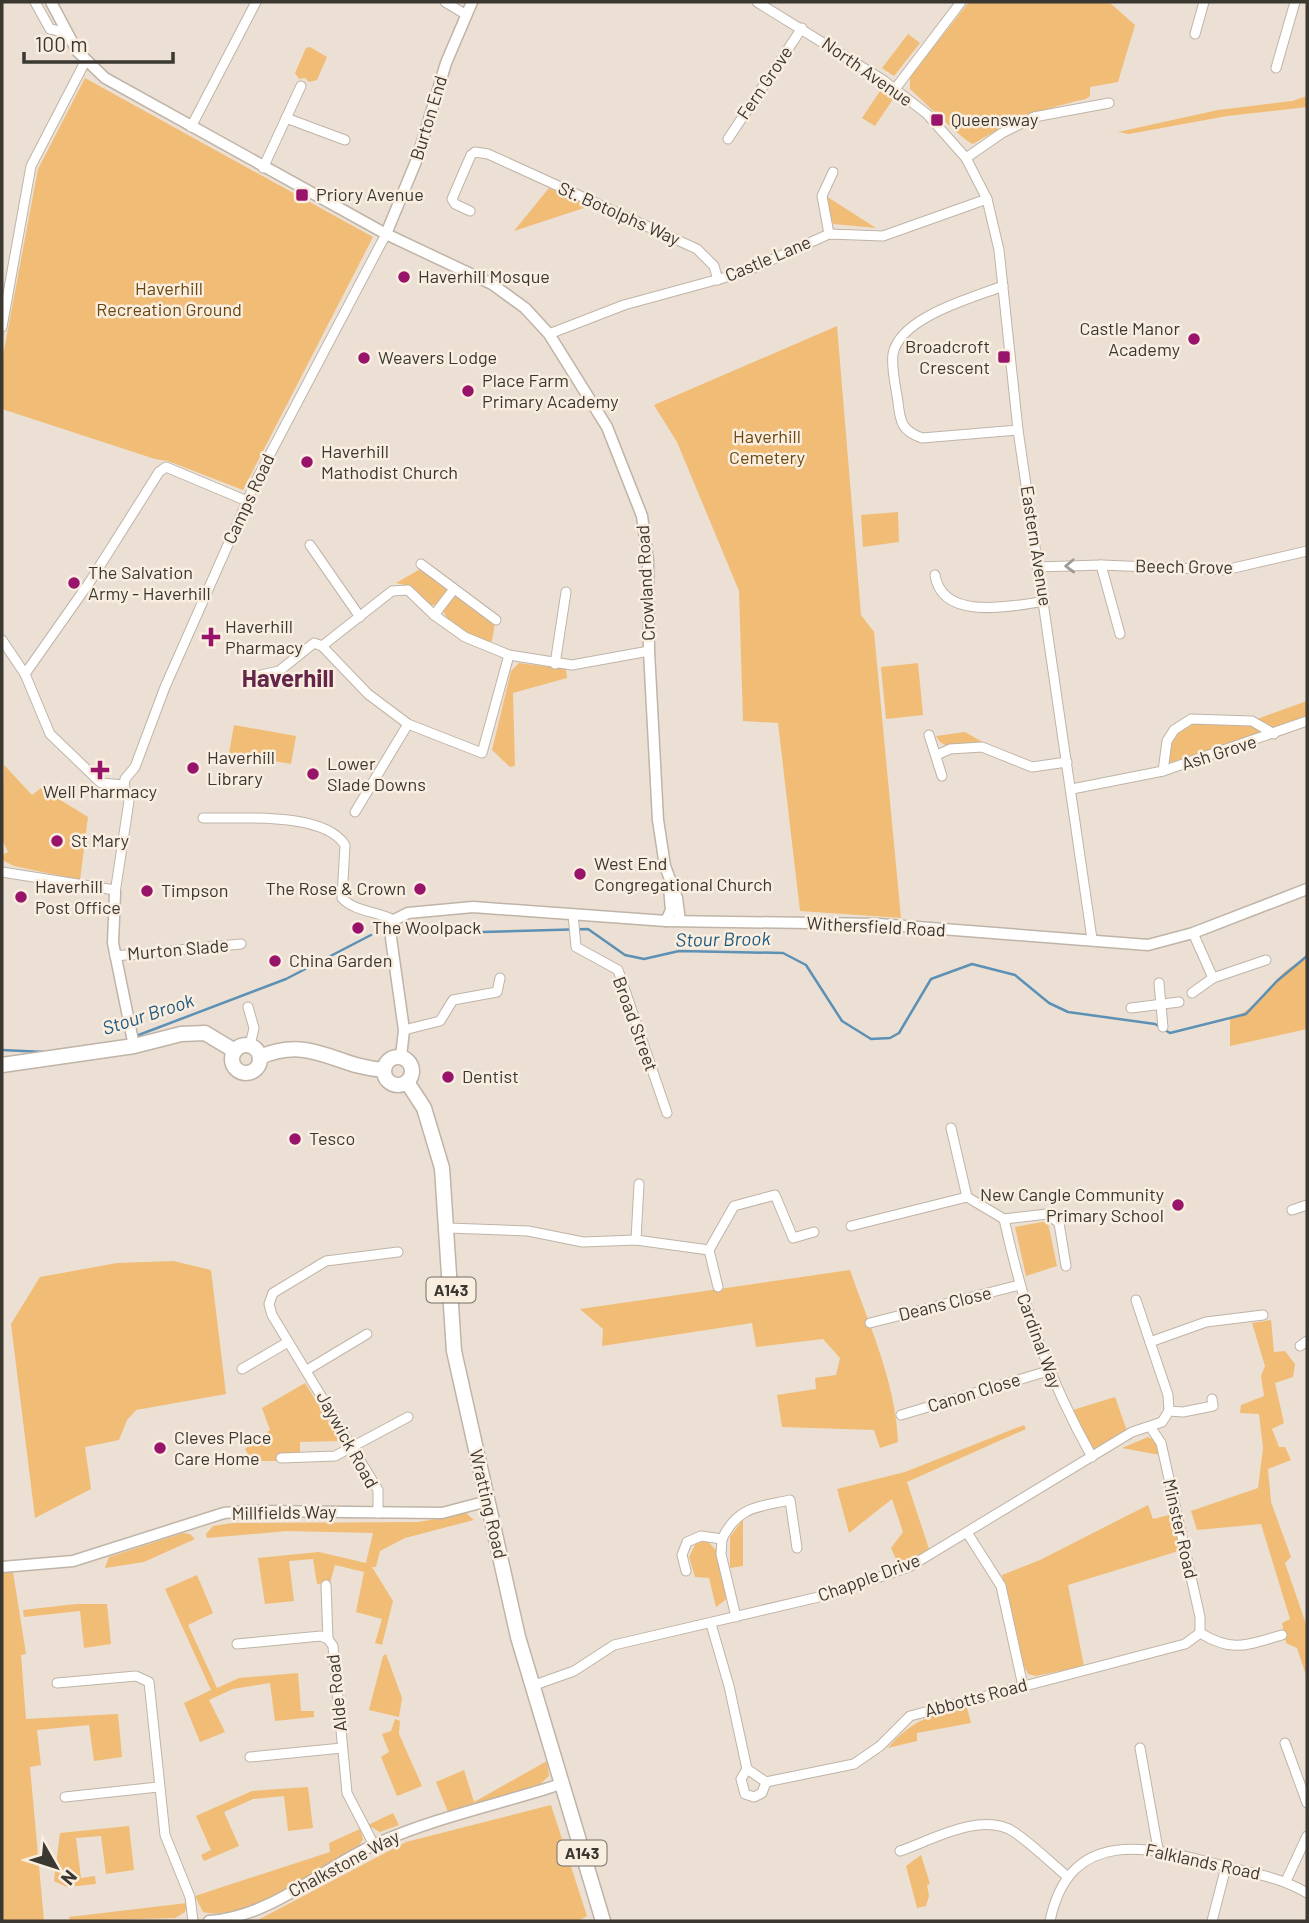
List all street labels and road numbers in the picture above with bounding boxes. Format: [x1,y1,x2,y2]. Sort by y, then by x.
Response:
street label: North Avenue [818,32,917,111]
street label: Fern Grove [732,42,797,123]
street label: Burton End [405,73,451,163]
street label: St. Botolphs Way [555,176,684,250]
street label: Castle Lane [721,230,814,286]
street label: Camps Road [218,450,279,547]
street label: Eastern Avenue [1017,484,1057,608]
street label: Crowland Road [631,525,659,642]
street label: Beech Grove [1135,554,1233,578]
street label: Ash Grove [1178,730,1259,775]
street label: Withersfield Road [806,911,946,941]
street label: Murton Slade [126,934,230,964]
street label: Broad Street [609,973,663,1074]
road number: A143 [426,1278,476,1302]
street label: Deans Close [896,1281,993,1325]
street label: Cardinal Way [1013,1290,1067,1391]
street label: Canon Close [925,1368,1023,1417]
street label: Jaywick Road [312,1387,383,1492]
street label: Wratting Road [466,1447,512,1561]
street label: Minster Road [1159,1477,1203,1581]
street label: Millfields Way [231,1500,337,1524]
street label: Chapple Drive [815,1548,923,1606]
street label: Alde Road [321,1653,351,1733]
street label: Abbotts Road [922,1673,1029,1721]
street label: Chalkstone Way [284,1825,403,1902]
street label: Falklands Road [1144,1838,1263,1884]
road number: A143 [558,1840,606,1866]

